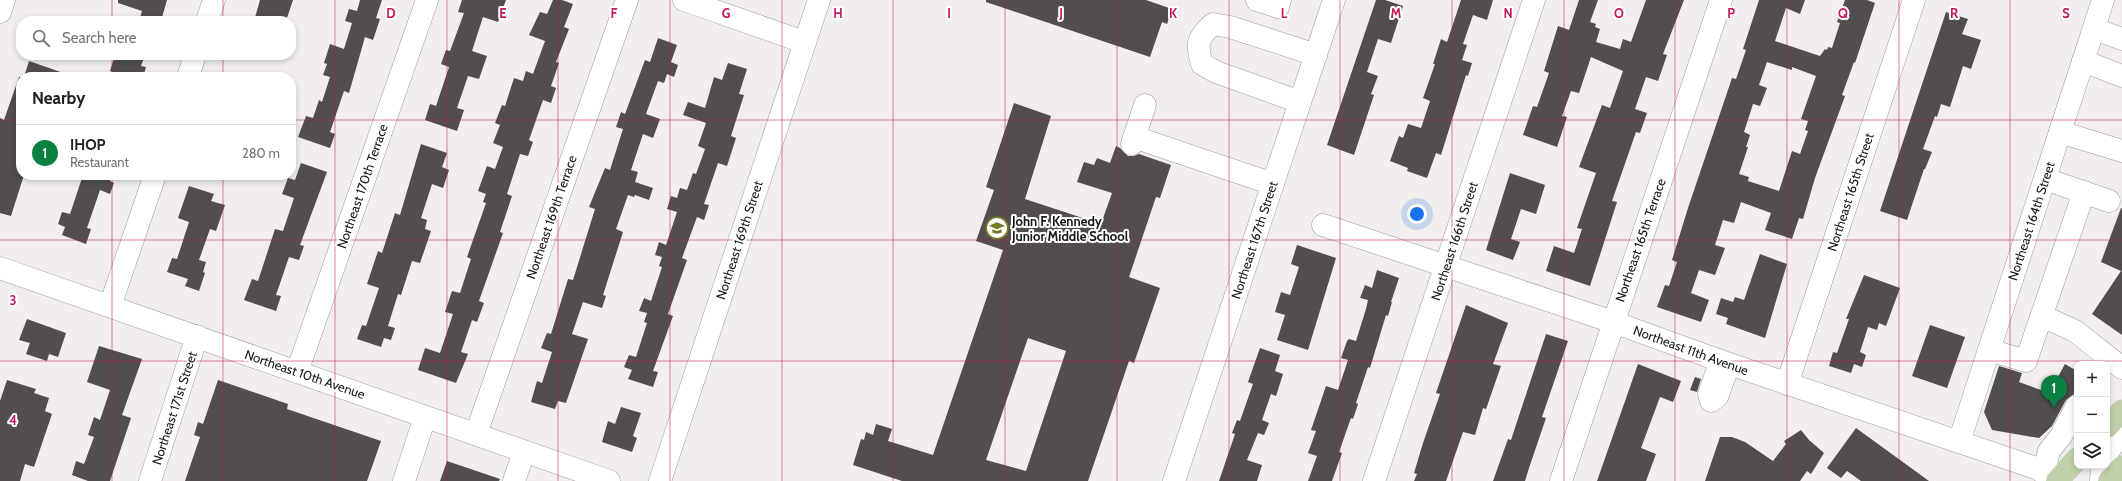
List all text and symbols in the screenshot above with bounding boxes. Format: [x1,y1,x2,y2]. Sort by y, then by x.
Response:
text: D [386,5,396,21]
text: E [499,5,507,21]
text: F [611,5,618,21]
text: G [722,5,731,21]
text: H [833,5,843,21]
text: I [947,5,951,21]
text: J [1058,5,1063,21]
text: K [1169,5,1178,21]
text: L [1281,5,1288,21]
text: M [1391,5,1402,21]
text: N [1503,5,1513,21]
text: O [1614,5,1624,21]
text: P [1727,5,1735,21]
text: Q [1838,5,1848,21]
text: R [1950,5,1958,21]
text: S [2062,5,2070,21]
search box [16,16,296,60]
icon: search [30,27,52,49]
text: Search here [62,29,137,47]
text: Nearby [32,88,85,108]
street label: Northeast 170th Terrace [333,121,391,250]
street label: Northeast 165th Street [1823,130,1877,253]
text: IHOP [70,136,106,154]
text: 1 [43,145,47,161]
text: 280 m [242,145,280,161]
street label: Northeast 169th Terrace [522,153,580,281]
text: Restaurant [70,154,129,170]
street label: Northeast 164th Street [2004,159,2058,283]
street label: Northeast 165th Terrace [1611,176,1669,304]
street label: Northeast 169th Street [712,178,766,301]
street label: Northeast 167th Street [1227,178,1281,301]
street label: Northeast 166th Street [1427,179,1481,302]
your location [1407,204,1427,224]
place label: John F. Kennedy Junior Middle School [1011,213,1129,244]
school or university icon: John F. Kennedy Junior Middle School [984,215,1010,241]
text: 3 [9,292,17,308]
street label: Northeast 11th Avenue [1631,322,1751,378]
street label: Northeast 10th Avenue [243,346,368,402]
street label: Northeast 171st Street [148,349,200,467]
map controls [2074,361,2110,469]
button: + [2074,361,2110,397]
pin: 1 [2041,375,2067,408]
button: − [2074,397,2110,433]
text: 4 [9,412,17,428]
button: layers [2074,433,2110,469]

